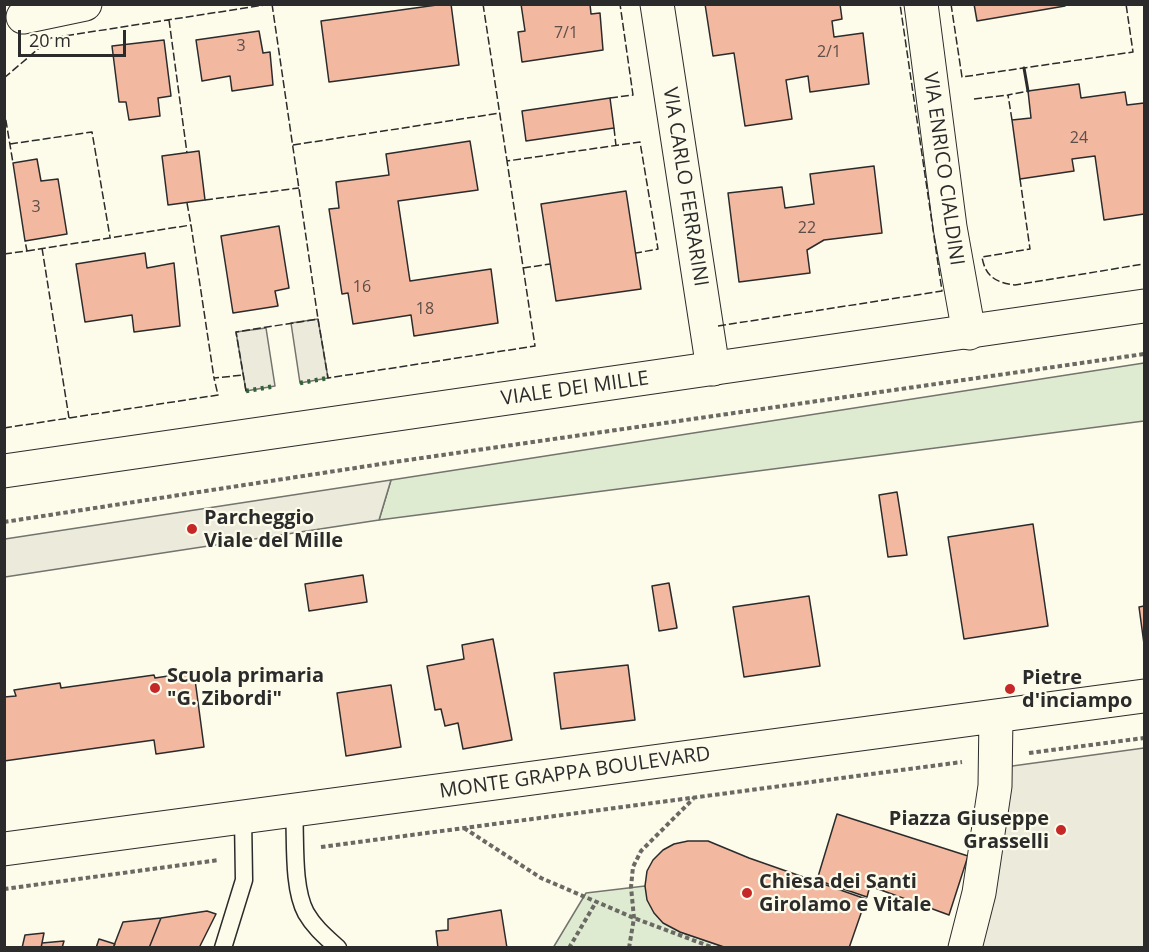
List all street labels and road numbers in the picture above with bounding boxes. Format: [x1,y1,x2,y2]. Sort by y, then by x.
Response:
street label: VIA ENRICO CIALDINI [918,71,968,267]
street label: VIA CARLO FERRARINI [657,86,713,288]
street label: VIALE DEI MILLE [500,367,650,411]
street label: MONTE GRAPPA BOULEVARD [438,742,712,804]

